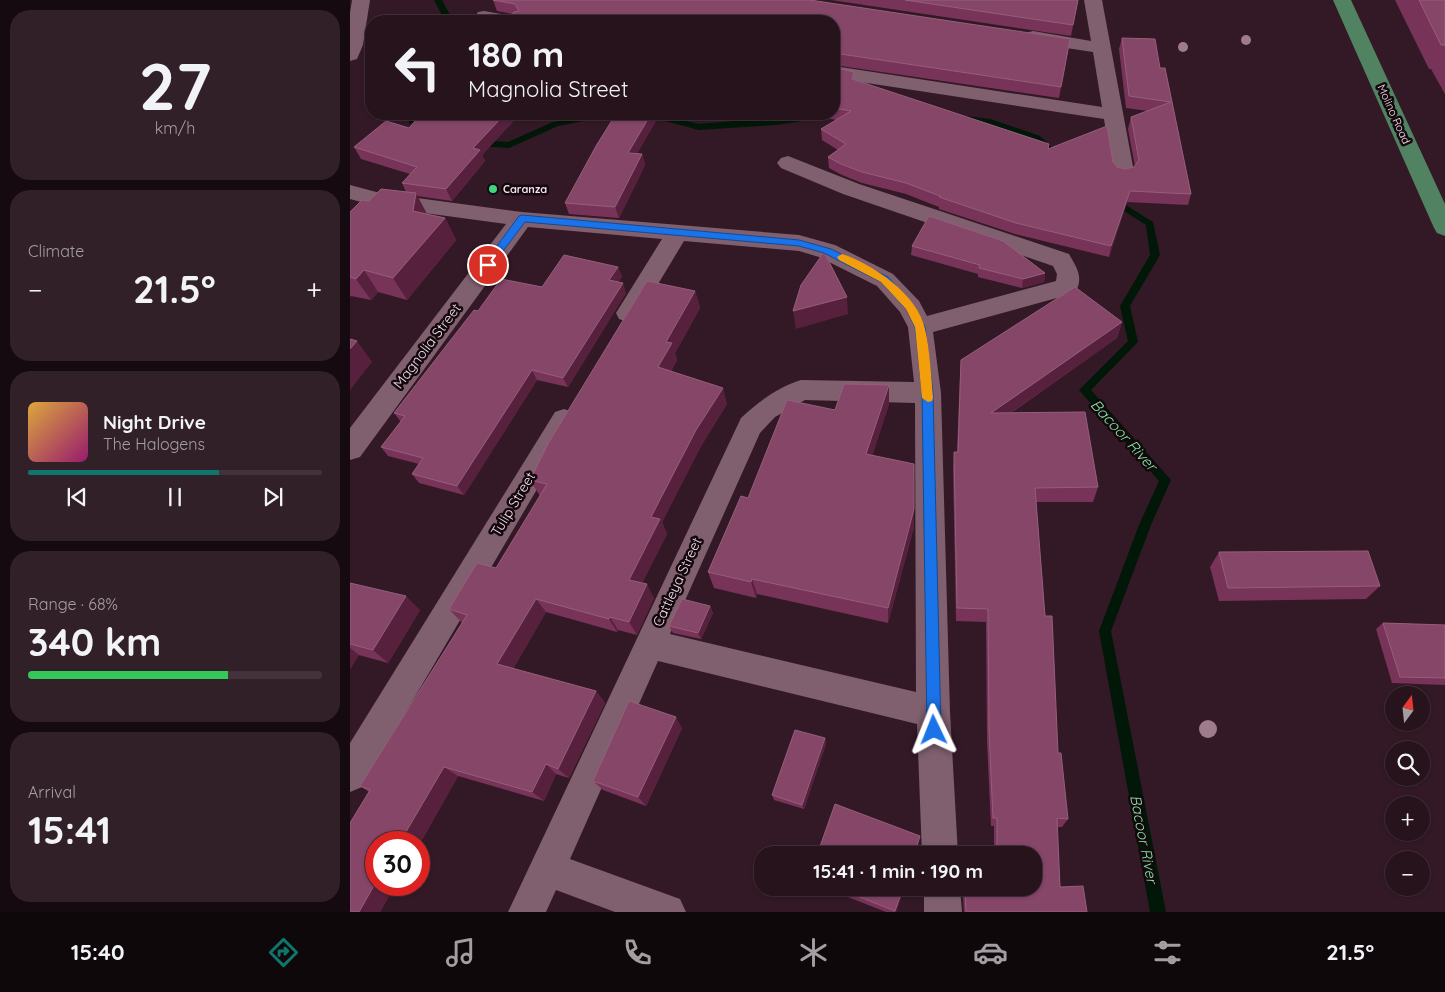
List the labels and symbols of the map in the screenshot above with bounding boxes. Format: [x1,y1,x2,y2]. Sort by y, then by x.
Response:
street label: Molino Road [1375,82,1413,146]
place label: Caranza [503,182,547,196]
marker: Caranza [487,183,499,195]
pin [467,244,509,286]
street label: Magnolia Street [389,300,465,392]
water label: Bacoor River [1087,395,1163,476]
street label: Tulip Street [487,468,539,539]
street label: Cattleya Street [648,534,706,630]
north arrow [1385,686,1430,731]
position arrow [907,703,959,755]
water label: Bacoor River [1126,793,1162,887]
speed limit sign: 30 [365,831,430,896]

